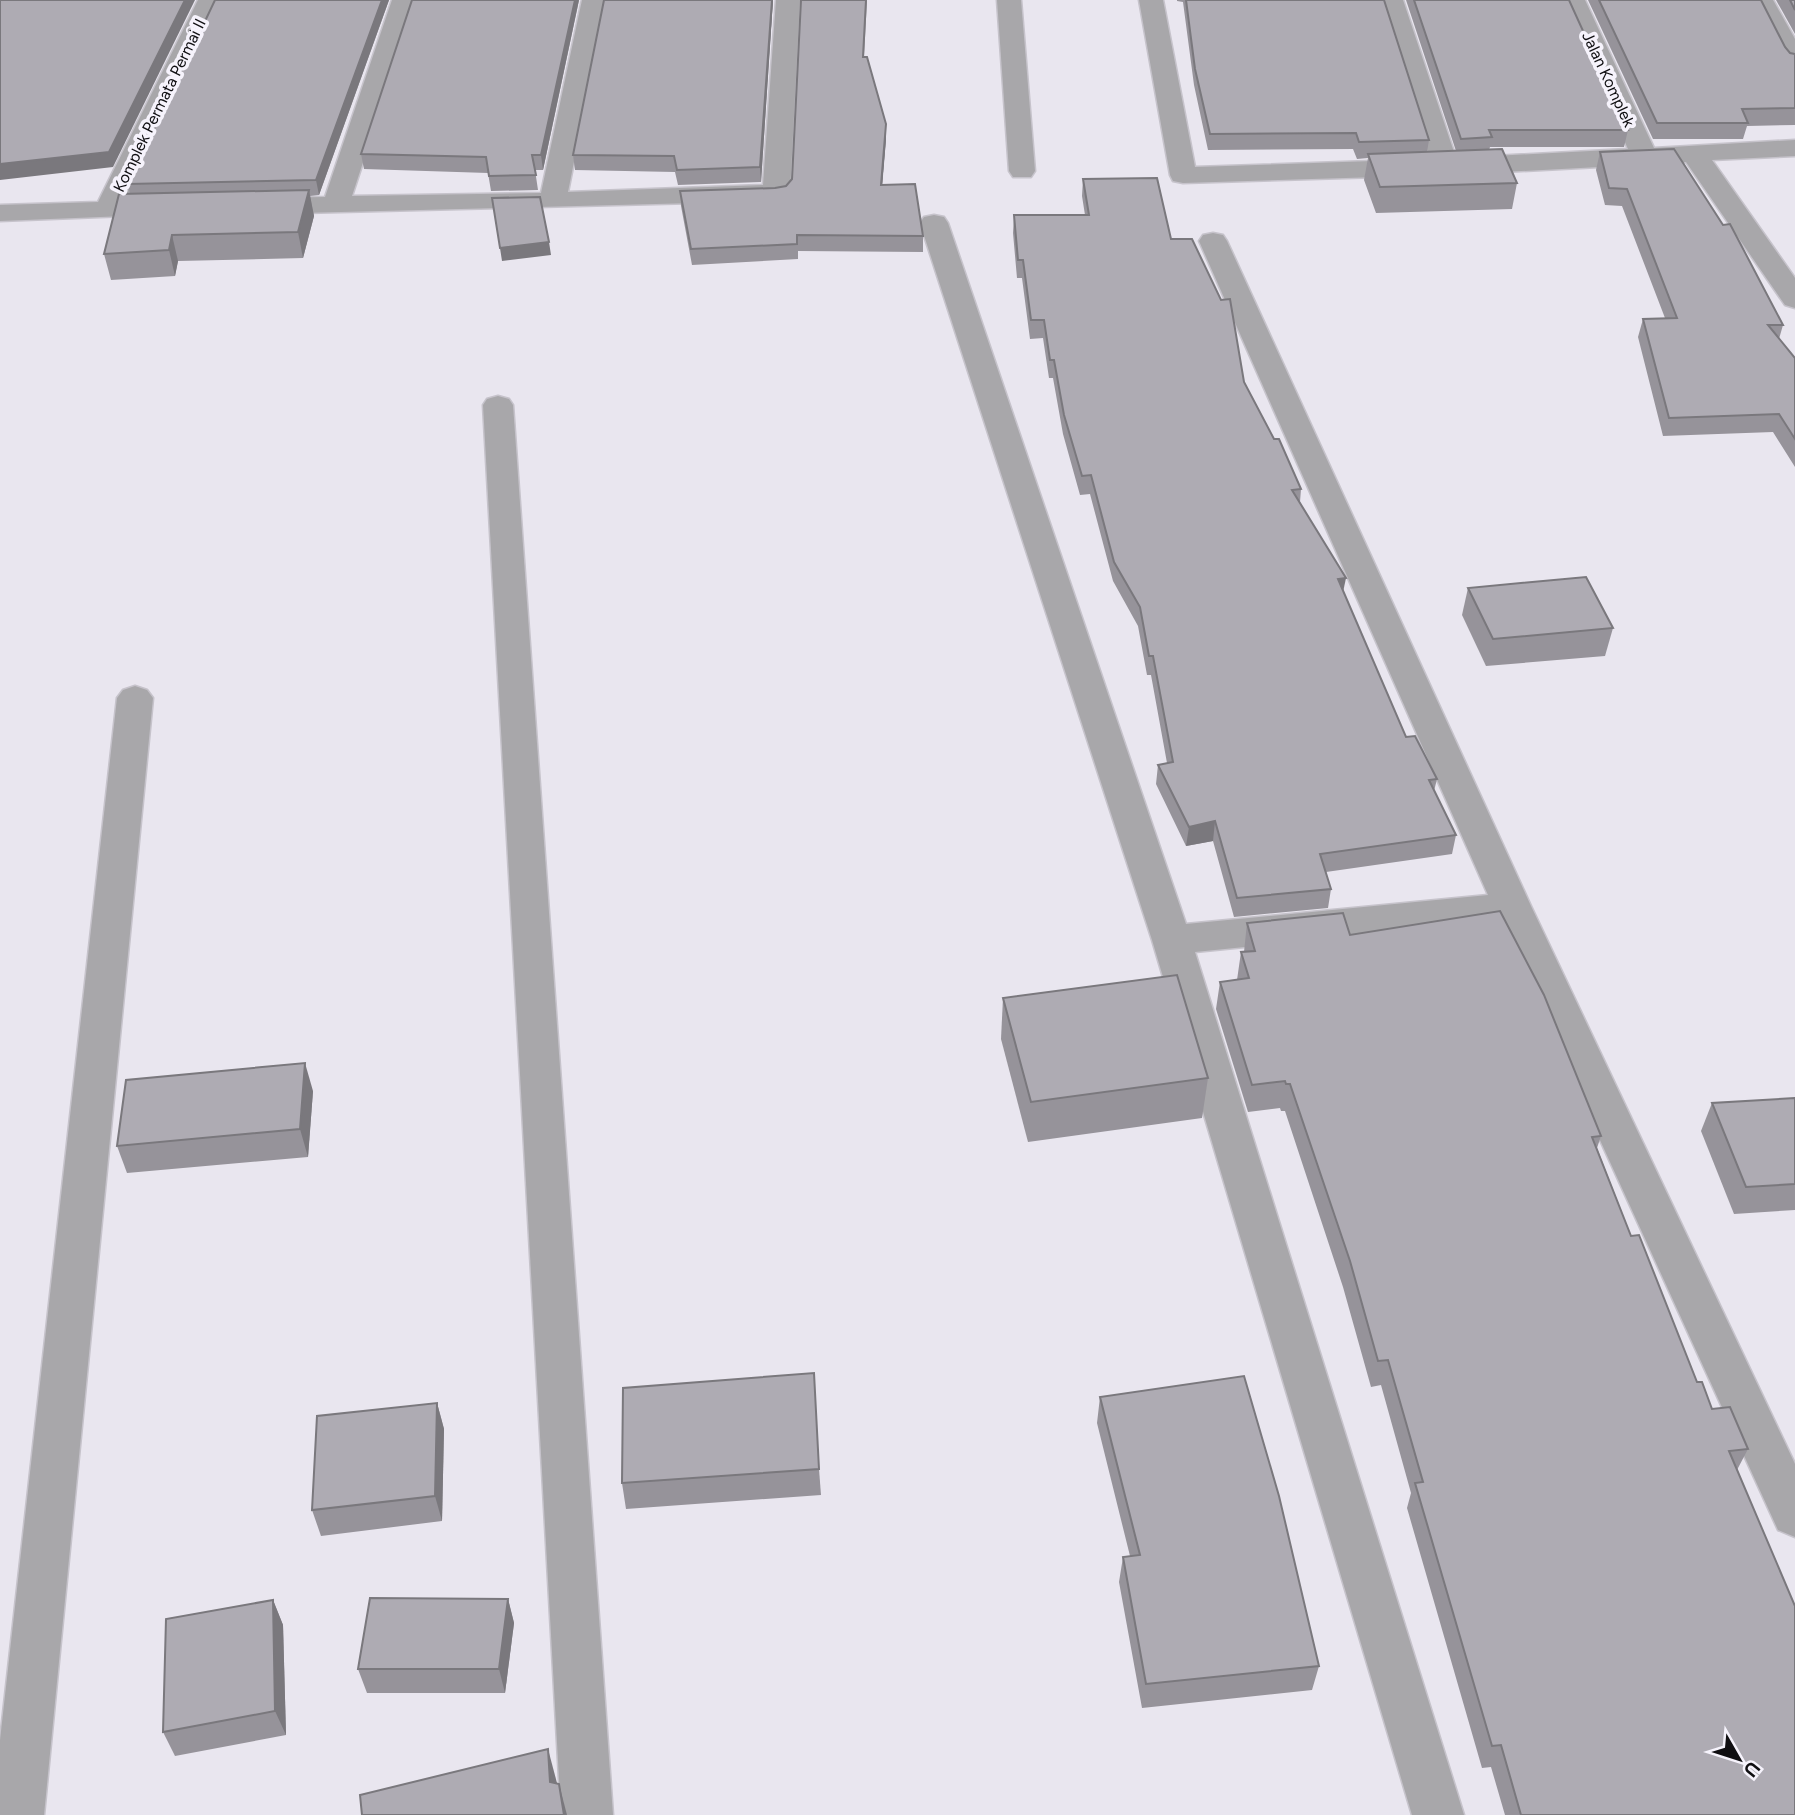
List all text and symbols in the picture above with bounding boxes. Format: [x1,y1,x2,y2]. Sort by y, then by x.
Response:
street label: Komplek Permata Permai II [109,15,210,195]
street label: Jalan Komplek [1578,29,1639,130]
north arrow [1704,1724,1774,1794]
text: U [1739,1757,1765,1782]

